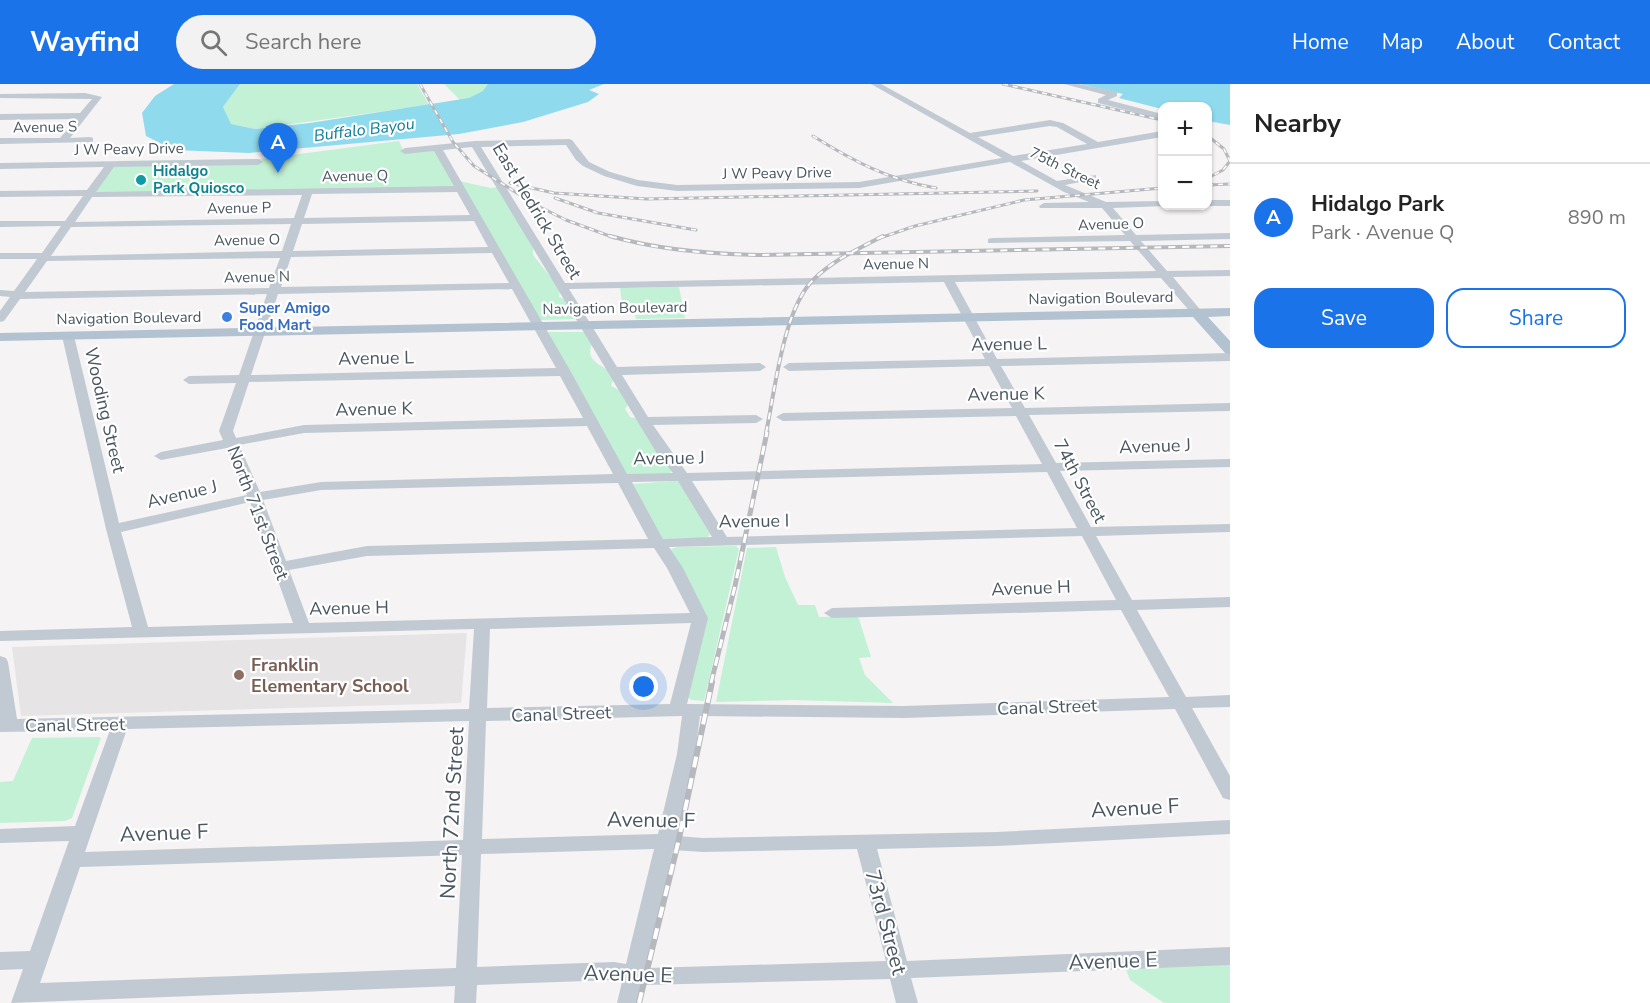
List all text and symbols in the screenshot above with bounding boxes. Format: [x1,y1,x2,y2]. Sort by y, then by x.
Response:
search box [176,15,596,69]
text: Wayfind [30,23,140,61]
icon: search [197,26,230,59]
text: Search here [245,27,362,57]
text: Home [1292,28,1349,56]
text: Map [1382,28,1423,56]
text: About [1456,28,1514,56]
text: Contact [1547,28,1620,56]
map controls [1158,102,1212,210]
button: + [1158,102,1212,156]
text: Nearby [1254,106,1341,141]
water label: Buffalo Bayou [312,113,416,147]
street label: Avenue S [13,116,77,138]
pin: A [258,124,298,173]
street label: J W Peavy Drive [73,138,184,160]
street label: East Hedrick Street [487,138,588,284]
street label: 75th Street [1026,142,1104,194]
button: − [1158,156,1212,210]
place label: Hidalgo Park Quiosco [153,161,245,198]
street label: J W Peavy Drive [721,162,832,184]
street label: Avenue Q [322,165,388,187]
marker: Hidalgo Park Quiosco [134,173,148,187]
text: Hidalgo Park [1311,189,1444,219]
street label: Avenue P [207,197,272,219]
text: A [1266,204,1281,231]
text: 890 m [1568,204,1626,231]
street label: Avenue O [1077,213,1145,235]
text: Park · Avenue Q [1311,219,1454,246]
street label: Avenue O [214,229,280,251]
street label: Avenue N [863,253,929,275]
street label: Avenue N [224,266,290,288]
street label: Navigation Boulevard [1028,287,1174,309]
button: Save [1254,288,1434,348]
button: Share [1446,288,1626,348]
street label: Navigation Boulevard [542,297,688,319]
place label: Super Amigo Food Mart [239,298,330,335]
street label: Navigation Boulevard [56,307,202,329]
marker: Super Amigo Food Mart [220,310,234,324]
street label: Avenue L [971,331,1047,357]
street label: Wooding Street [79,345,131,476]
street label: Avenue L [338,345,414,371]
street label: Avenue K [967,381,1046,407]
street label: Avenue K [335,396,414,422]
street label: Avenue J [1119,433,1191,459]
street label: 74th Street [1048,435,1112,528]
street label: North 71st Street [221,443,295,584]
street label: Avenue J [633,445,705,471]
street label: Avenue J [144,474,220,514]
street label: Avenue I [719,508,789,534]
street label: Avenue H [991,575,1071,601]
street label: Avenue H [309,595,389,621]
place label: Franklin Elementary School [251,653,409,698]
marker: Franklin Elementary School [232,668,246,682]
your location [629,672,658,701]
street label: Canal Street [997,693,1098,721]
street label: Canal Street [511,700,612,728]
street label: Canal Street [25,712,126,738]
street label: North 72nd Street [434,726,471,900]
street label: Avenue F [1090,792,1180,824]
street label: Avenue F [607,805,695,835]
street label: Avenue F [119,817,209,849]
street label: 73rd Street [859,866,914,978]
street label: Avenue E [1068,945,1158,977]
street label: Avenue E [583,958,673,990]

